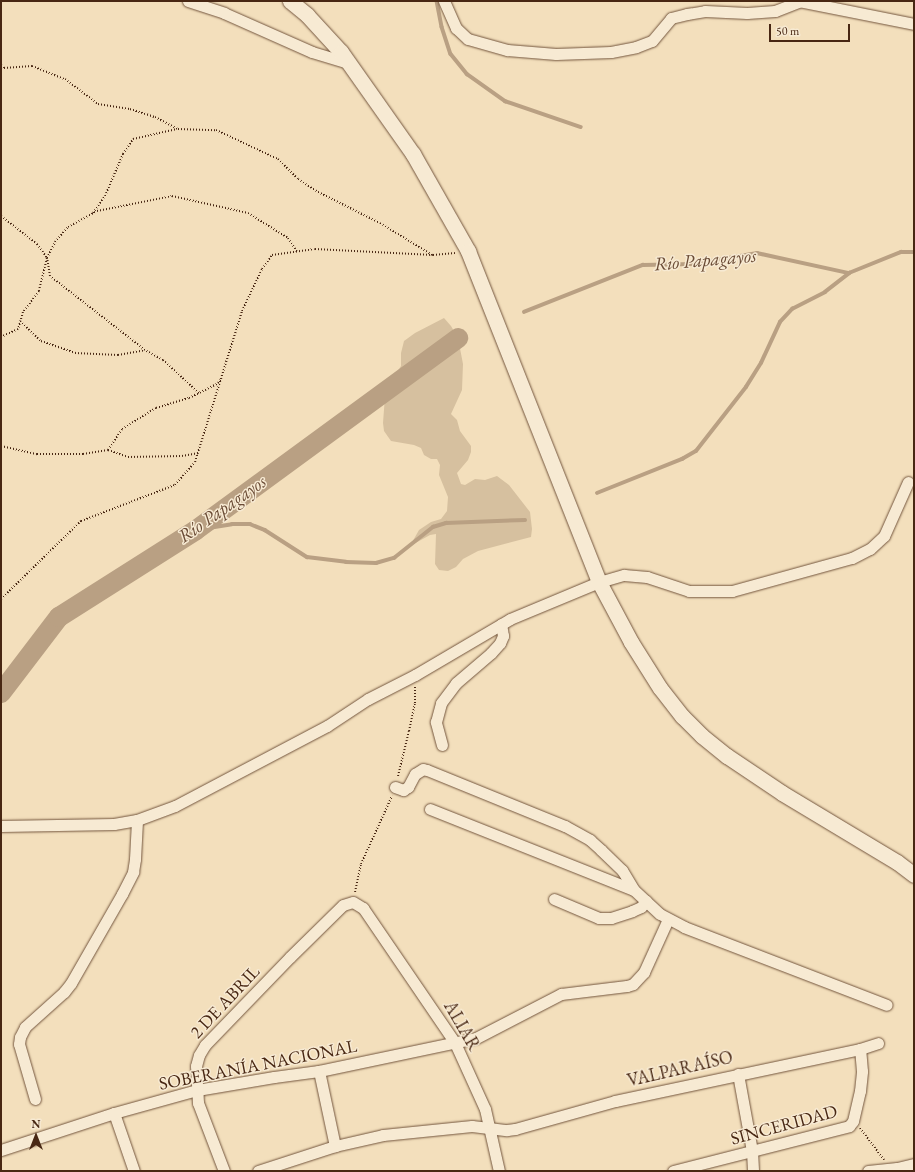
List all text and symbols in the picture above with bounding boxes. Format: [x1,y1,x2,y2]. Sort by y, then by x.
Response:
scale bar [771,16,852,42]
text: 50 m [776,23,799,39]
water label: Río Papagayos [653,244,757,276]
water label: Río Papagayos [173,470,271,548]
street label: 2 DE ABRIL [186,961,264,1043]
street label: ALIAR [439,997,485,1055]
street label: SOBERANÍA NACIONAL [157,1035,359,1095]
street label: VALPARAÍSO [625,1046,735,1092]
street label: SINCERIDAD [728,1100,840,1150]
north arrow [16,1116,56,1156]
text: N [32,1117,40,1131]

